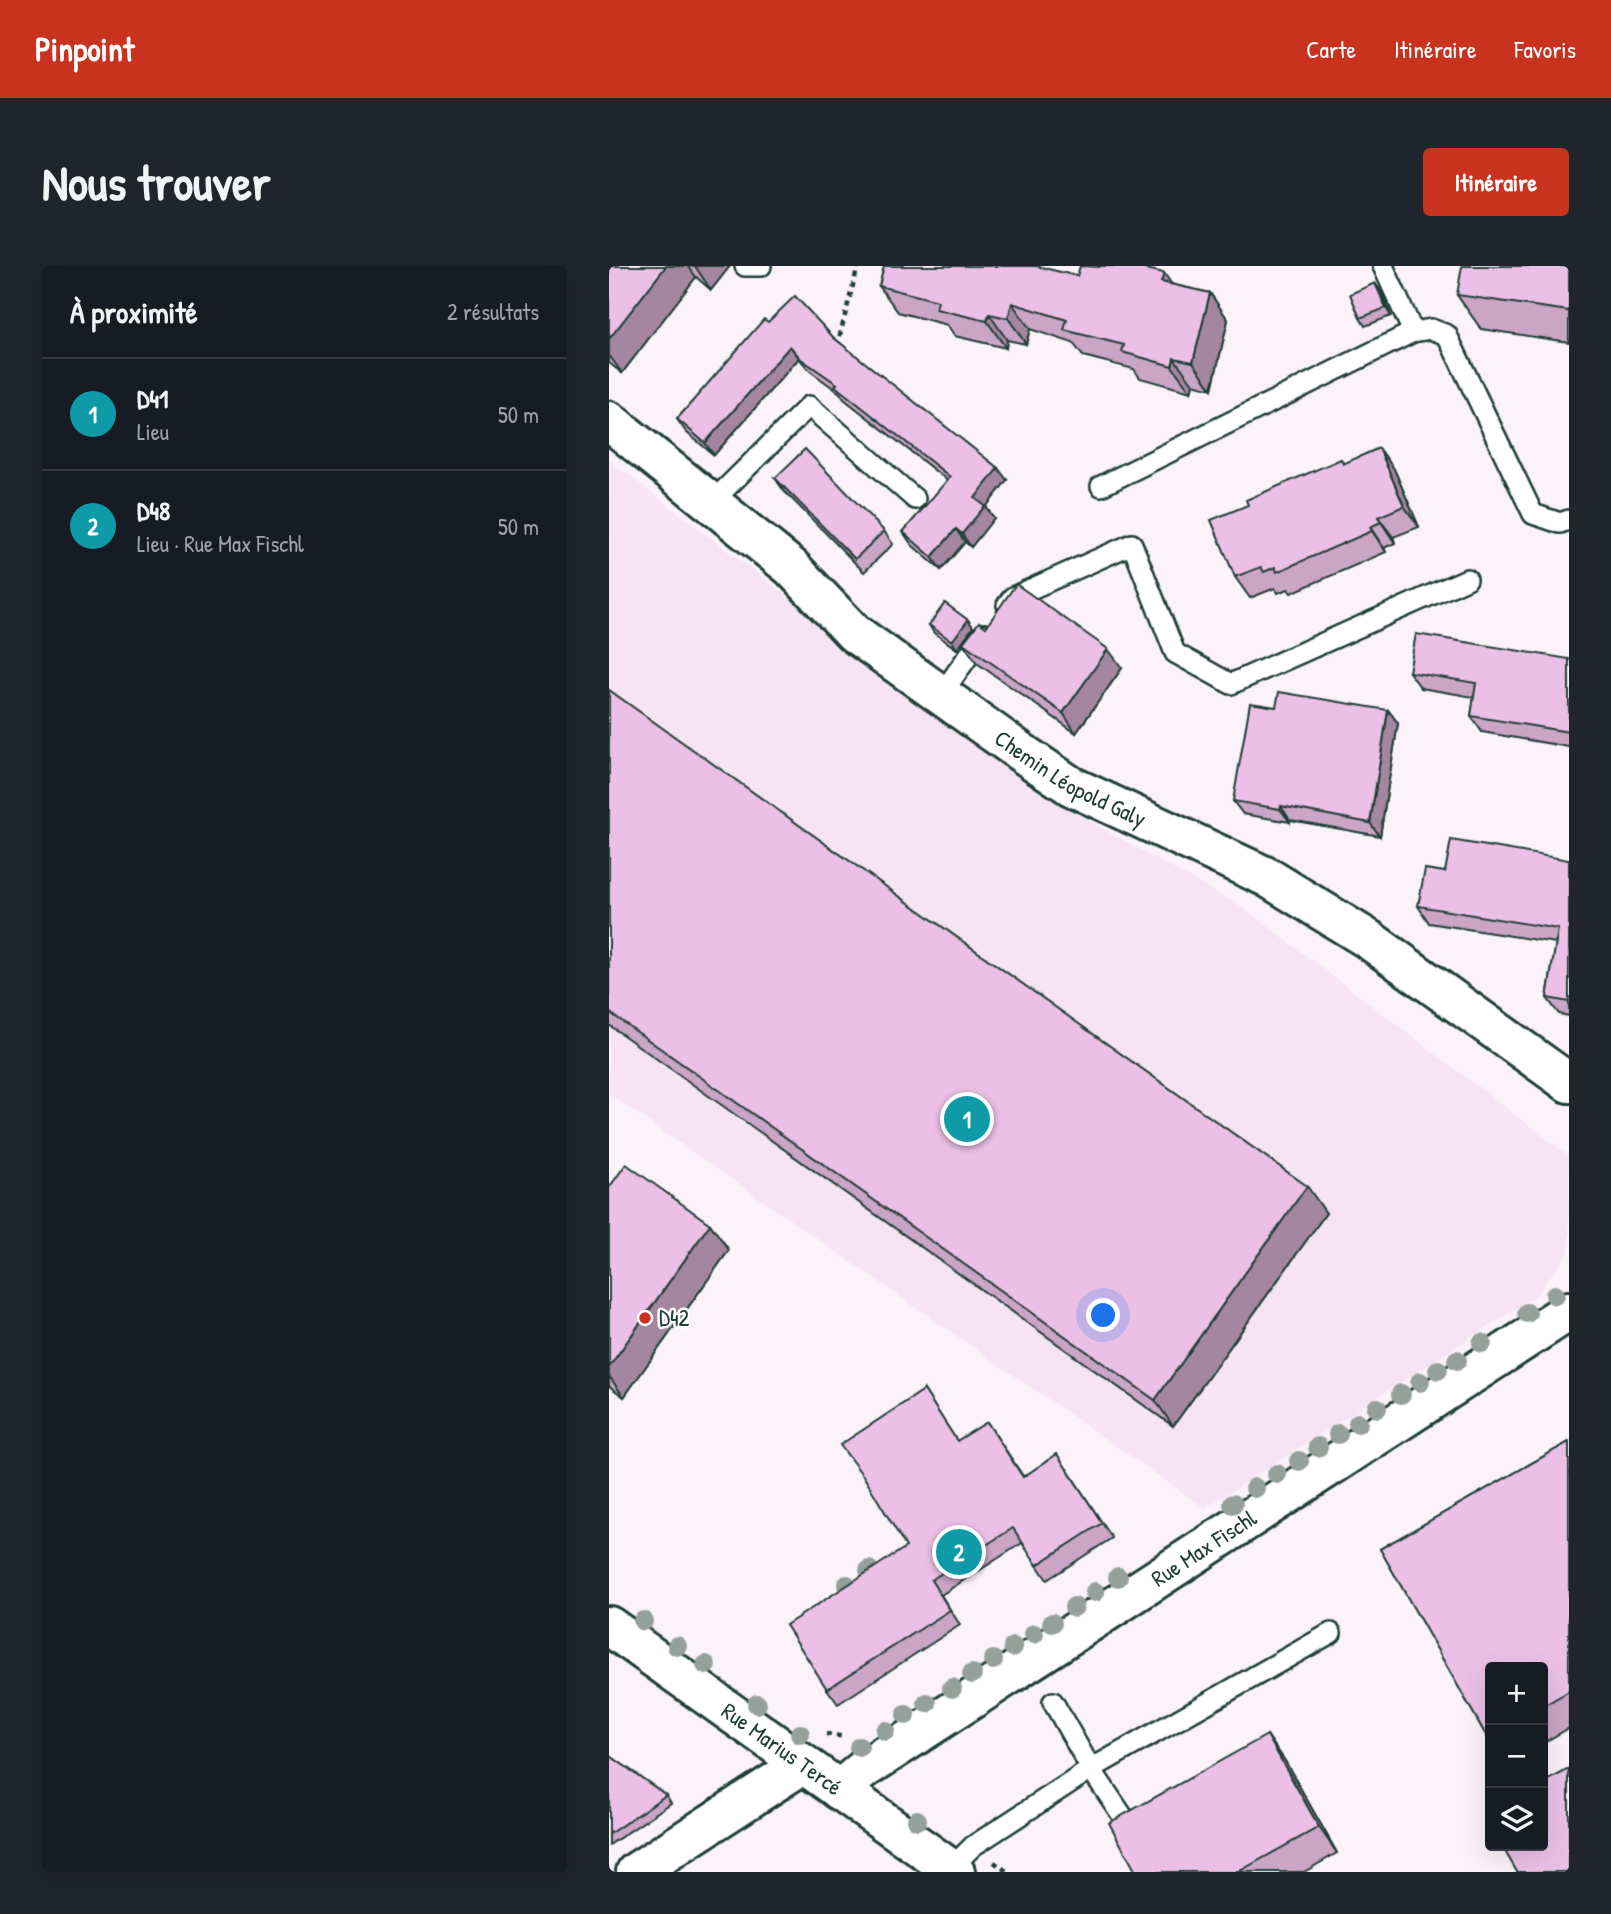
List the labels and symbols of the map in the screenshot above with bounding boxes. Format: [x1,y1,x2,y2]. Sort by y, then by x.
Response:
street label: Chemin Léopold Galy [989,722,1152,834]
pin: 1 [944,1093,990,1145]
your location [1086,1298,1120,1332]
place label: D42 [659,1302,690,1333]
marker: D42 [637,1310,653,1326]
street label: Rue Max Fischl [1145,1502,1263,1593]
pin: 2 [936,1526,982,1578]
street label: Rue Marius Tercé [716,1695,849,1802]

